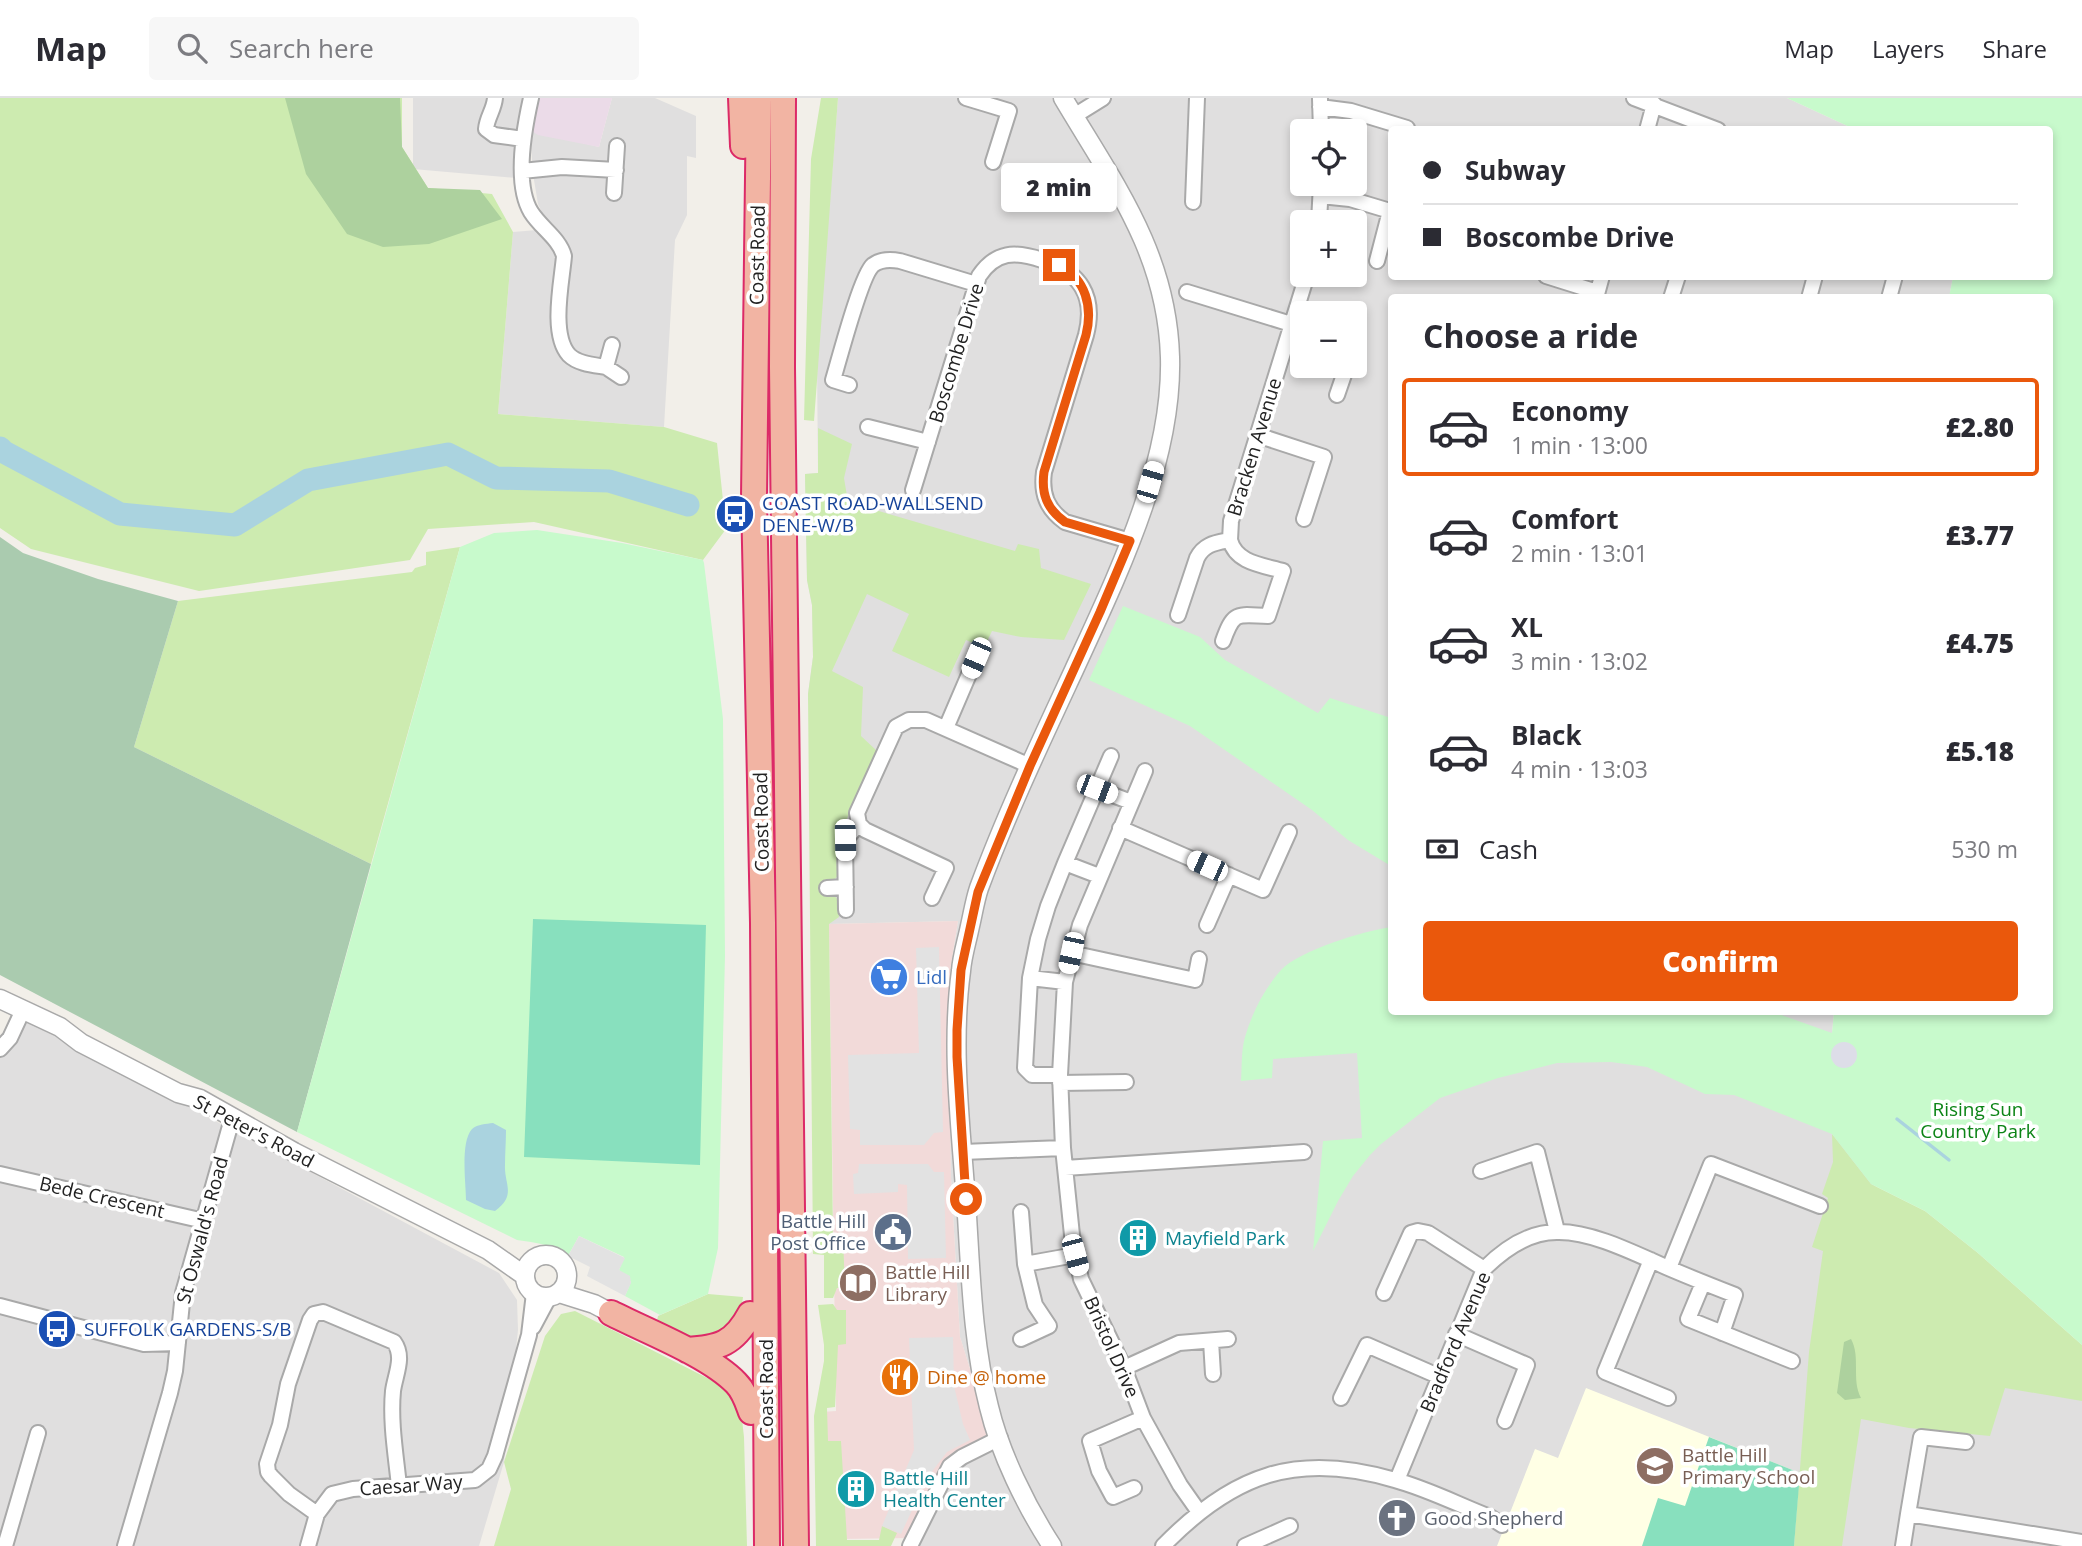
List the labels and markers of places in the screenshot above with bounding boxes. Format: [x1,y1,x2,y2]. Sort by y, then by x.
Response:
place label: COAST ROAD-WALLSEND DENE-W/B [762,490,983,538]
bus stop icon: COAST ROAD-WALLSEND DENE-W/B [714,493,756,535]
supermarket icon: Lidl [868,956,910,998]
place label: Lidl [916,964,947,990]
place label: Battle Hill Post Office [770,1208,866,1256]
public building icon: Battle Hill Post Office [872,1211,914,1253]
building icon: Mayfield Park [1117,1217,1159,1259]
place label: Mayfield Park [1165,1225,1285,1251]
place label: Battle Hill Library [885,1259,970,1307]
library icon: Battle Hill Library [837,1262,879,1304]
bus stop icon: SUFFOLK GARDENS-S/B [36,1308,78,1350]
place label: SUFFOLK GARDENS-S/B [84,1316,292,1342]
restaurant icon: Dine @ home [879,1356,921,1398]
place label: Dine @ home [927,1364,1046,1390]
place label: Battle Hill Primary School [1682,1442,1815,1490]
school or university icon: Battle Hill Primary School [1634,1445,1676,1487]
place label: Battle Hill Health Center [883,1465,1006,1513]
building icon: Battle Hill Health Center [835,1468,877,1510]
church icon: Good Shepherd [1376,1497,1418,1539]
place label: Good Shepherd [1424,1505,1563,1531]

